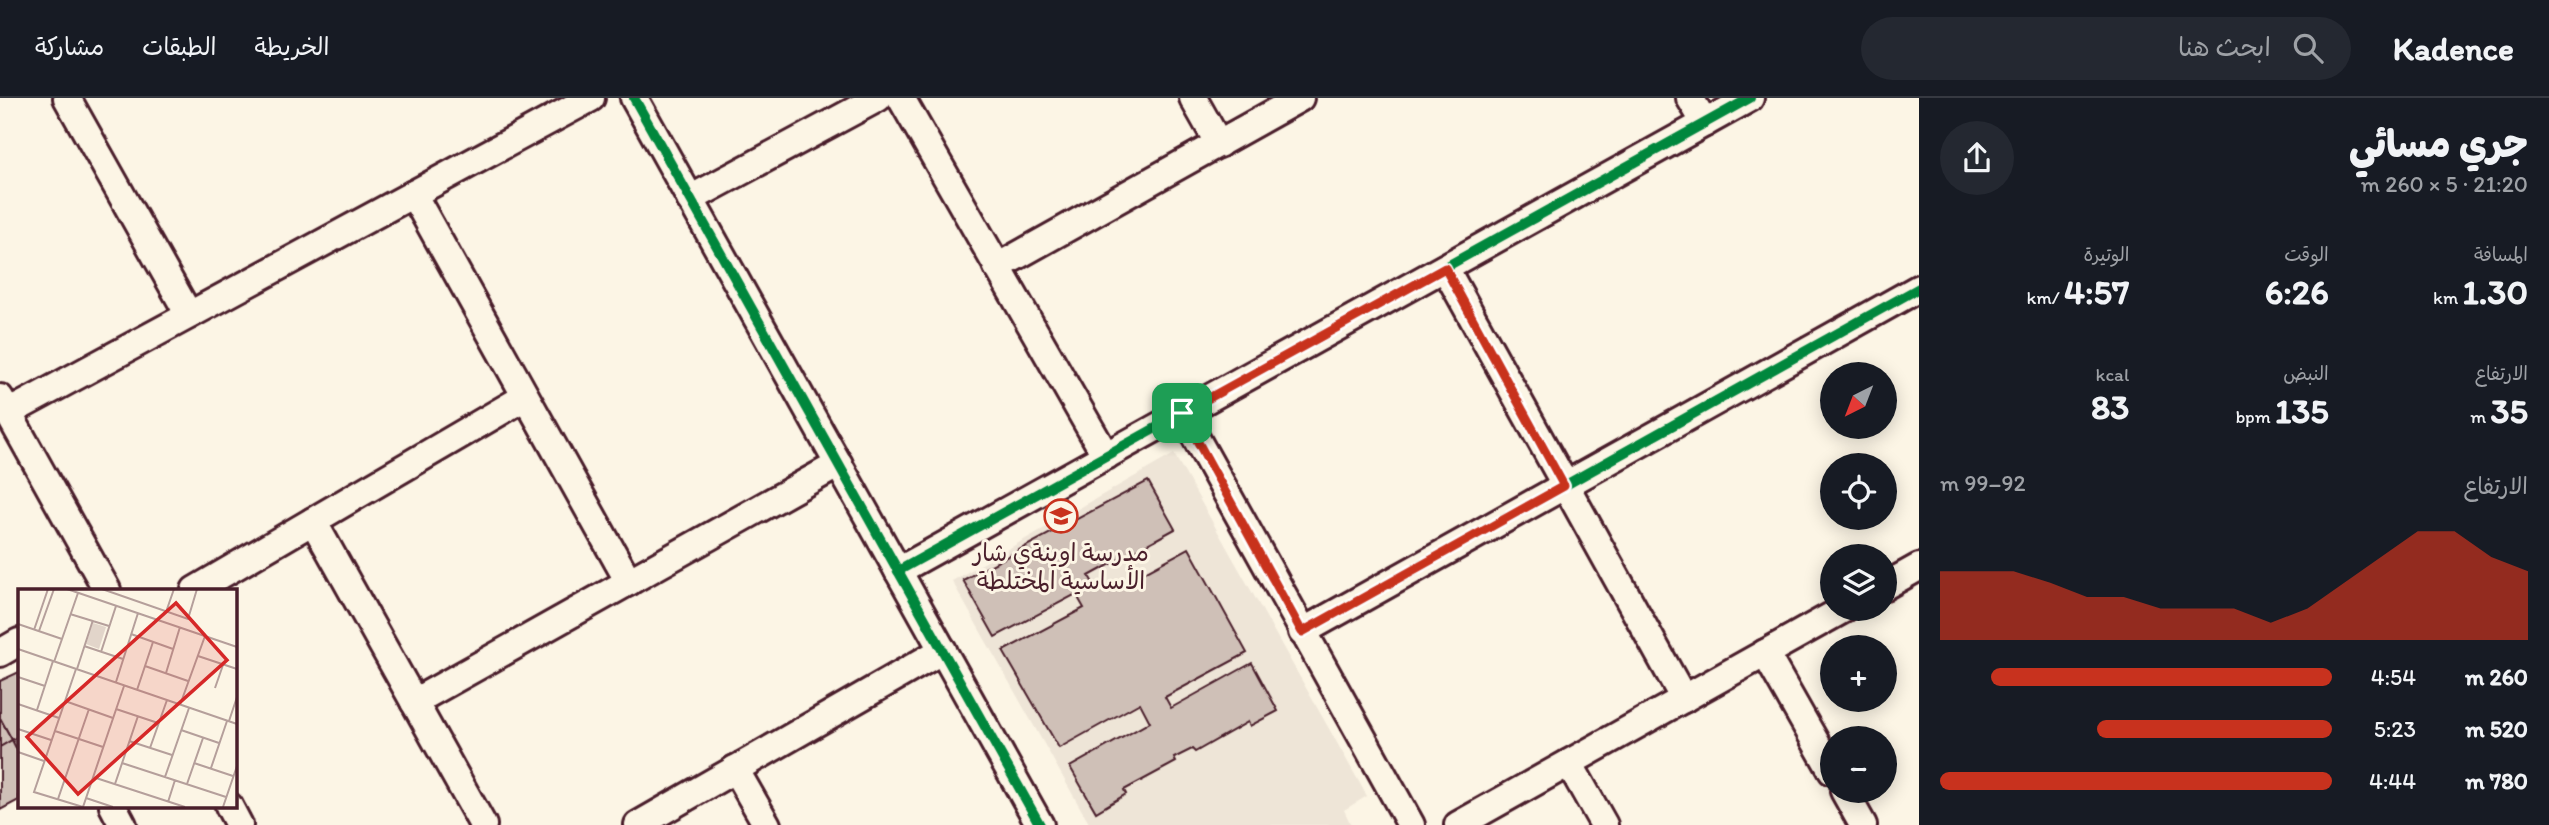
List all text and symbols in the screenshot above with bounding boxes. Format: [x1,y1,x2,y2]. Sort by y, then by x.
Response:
search box [1861,17,2351,80]
icon: search [2289,29,2327,67]
text: Kadence [2393,29,2514,68]
text: ابحث هنا [2178,31,2271,63]
text: مشاركة [35,32,104,61]
text: الطبقات [142,32,217,61]
text: الخريطة [255,32,329,61]
button: share [1940,121,2014,195]
text: جري مسائي [2349,121,2528,167]
text: 21:20 · 5 × 260 m [2361,170,2528,198]
text: الوتيرة [2083,243,2129,266]
text: الوقت [2284,243,2329,266]
text: المسافة [2474,243,2528,266]
text: 4:57 [2064,271,2129,313]
text: 6:26 [2265,271,2329,313]
text: 1.30 [2463,271,2528,313]
text: /km [2027,286,2064,309]
text: km [2433,286,2463,309]
north arrow [1820,362,1897,439]
map controls [1820,362,1897,803]
text: النبض [2283,362,2329,385]
text: الارتفاع [2475,362,2528,385]
text: kcal [2096,363,2129,386]
pin [1152,383,1212,443]
text: 83 [2091,386,2129,428]
text: 135 [2275,390,2329,432]
text: 35 [2491,390,2528,432]
icon: arrive [1163,394,1201,432]
text: bpm [2235,405,2275,428]
text: m [2470,405,2491,428]
button: locate [1820,453,1897,530]
text: 92–99 m [1940,469,2026,497]
text: الارتفاع [2464,472,2528,500]
school or university icon: مدرسة اوينةي شار الأساسية المختلطة [1042,497,1080,535]
place label: مدرسة اوينةي شار الأساسية المختلطة [971,538,1149,595]
button: layers [1820,544,1897,621]
inset map [18,589,236,808]
button: + [1820,635,1897,712]
text: 4:54 [2371,663,2416,691]
text: 260 m [2465,663,2528,691]
text: 5:23 [2374,715,2416,743]
text: 520 m [2465,715,2528,743]
button: − [1820,726,1897,803]
text: 4:44 [2369,767,2416,795]
text: 780 m [2465,767,2528,795]

